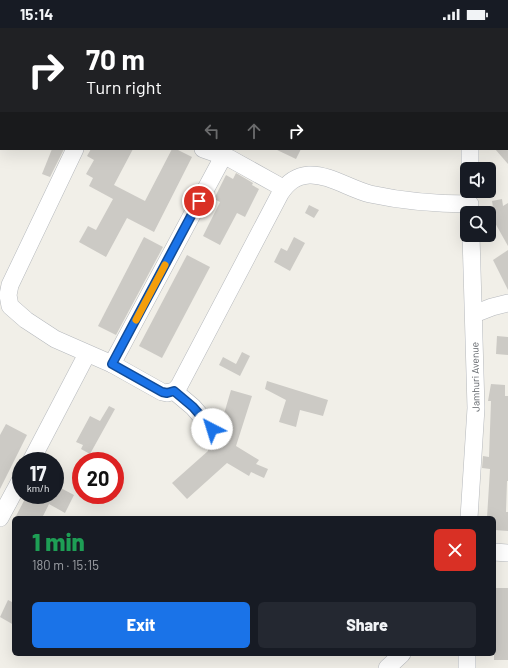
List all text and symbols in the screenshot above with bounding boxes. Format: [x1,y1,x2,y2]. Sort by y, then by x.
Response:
text: 15:14 [20,5,53,23]
text: 70 m [86,42,145,76]
icon: right [20,44,72,96]
text: Turn right [86,76,162,98]
icon: left [201,120,223,142]
icon: ahead [243,120,265,142]
icon: right [285,120,307,142]
map controls [460,162,496,242]
button: sound [460,162,496,198]
pin [182,184,216,218]
icon: arrive [188,190,210,212]
button: search [460,206,496,242]
street label: Jamhuri Avenue [468,342,482,412]
position arrow [191,408,233,450]
speed limit sign: 20 [72,452,124,504]
text: 17 [29,461,46,485]
text: km/h [27,482,49,494]
text: 1 min [32,527,85,556]
button: close [434,529,476,571]
text: 180 m · 15:15 [32,557,99,573]
button: Exit [32,602,250,648]
button: Share [258,602,476,648]

